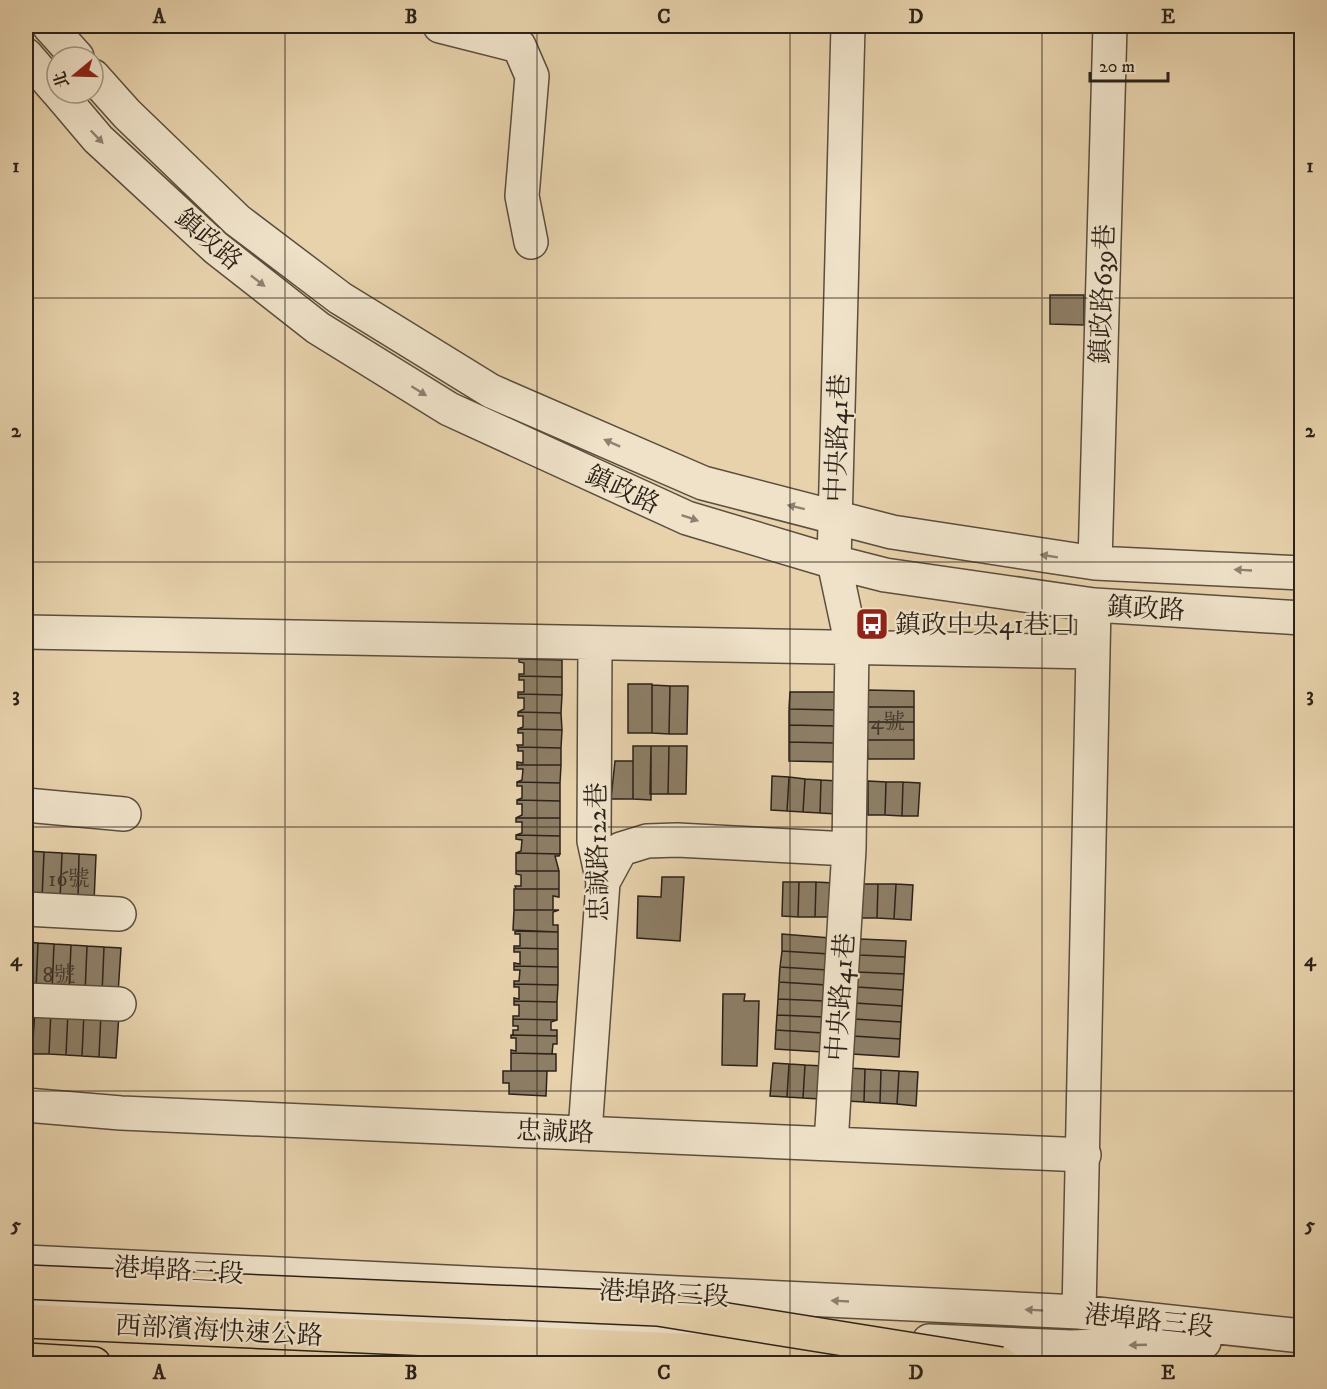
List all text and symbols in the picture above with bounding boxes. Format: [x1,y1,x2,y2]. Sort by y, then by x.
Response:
text: A [152,5,167,30]
text: B [405,5,417,30]
text: C [657,5,671,30]
text: D [909,5,924,30]
text: E [1161,5,1175,30]
north arrow [45,45,105,105]
scale bar [1090,45,1168,83]
text: 20 m [1099,56,1135,78]
text: 北 [50,69,74,90]
one-way arrow [90,129,104,143]
text: 1 [12,154,20,179]
text: 1 [1306,154,1314,179]
street label: 鎮政路 [168,202,248,278]
street label: 鎮政路639巷 [1085,223,1122,365]
one-way arrow [251,274,266,286]
street label: 中央路41巷 [820,373,857,503]
one-way arrow [411,385,427,396]
text: 2 [11,419,22,444]
text: 2 [1305,419,1316,444]
one-way arrow [604,439,621,448]
street label: 鎮政路 [580,459,665,522]
one-way arrow [787,501,805,511]
one-way arrow [681,514,699,524]
one-way arrow [1039,551,1058,560]
one-way arrow [1234,566,1253,575]
street label: 鎮政路 [1106,591,1186,628]
bus stop icon: 鎮政中央41巷口 [854,606,890,642]
place label: 鎮政中央41巷口 [895,609,1076,642]
text: 3 [12,683,20,708]
text: 3 [1306,683,1314,708]
house number: 4號 [871,709,905,736]
street label: 忠誠路122巷 [581,782,616,922]
house number: 16號 [48,866,90,893]
street label: 中央路41巷 [821,932,862,1062]
text: 4 [10,948,23,973]
text: 4 [1304,948,1317,973]
house number: 8號 [42,962,76,989]
street label: 忠誠路 [515,1115,595,1150]
text: 5 [10,1213,21,1238]
text: 5 [1304,1213,1315,1238]
street label: 港埠路三段 [113,1252,245,1291]
street label: 港埠路三段 [598,1275,730,1314]
one-way arrow [830,1296,849,1305]
street label: 港埠路三段 [1082,1298,1215,1345]
one-way arrow [1025,1306,1044,1315]
street label: 西部濱海快速公路 [114,1310,324,1353]
one-way arrow [1129,1340,1148,1349]
text: A [152,1361,167,1386]
text: B [405,1361,417,1386]
text: C [657,1361,671,1386]
text: D [909,1361,924,1386]
text: E [1161,1361,1175,1386]

